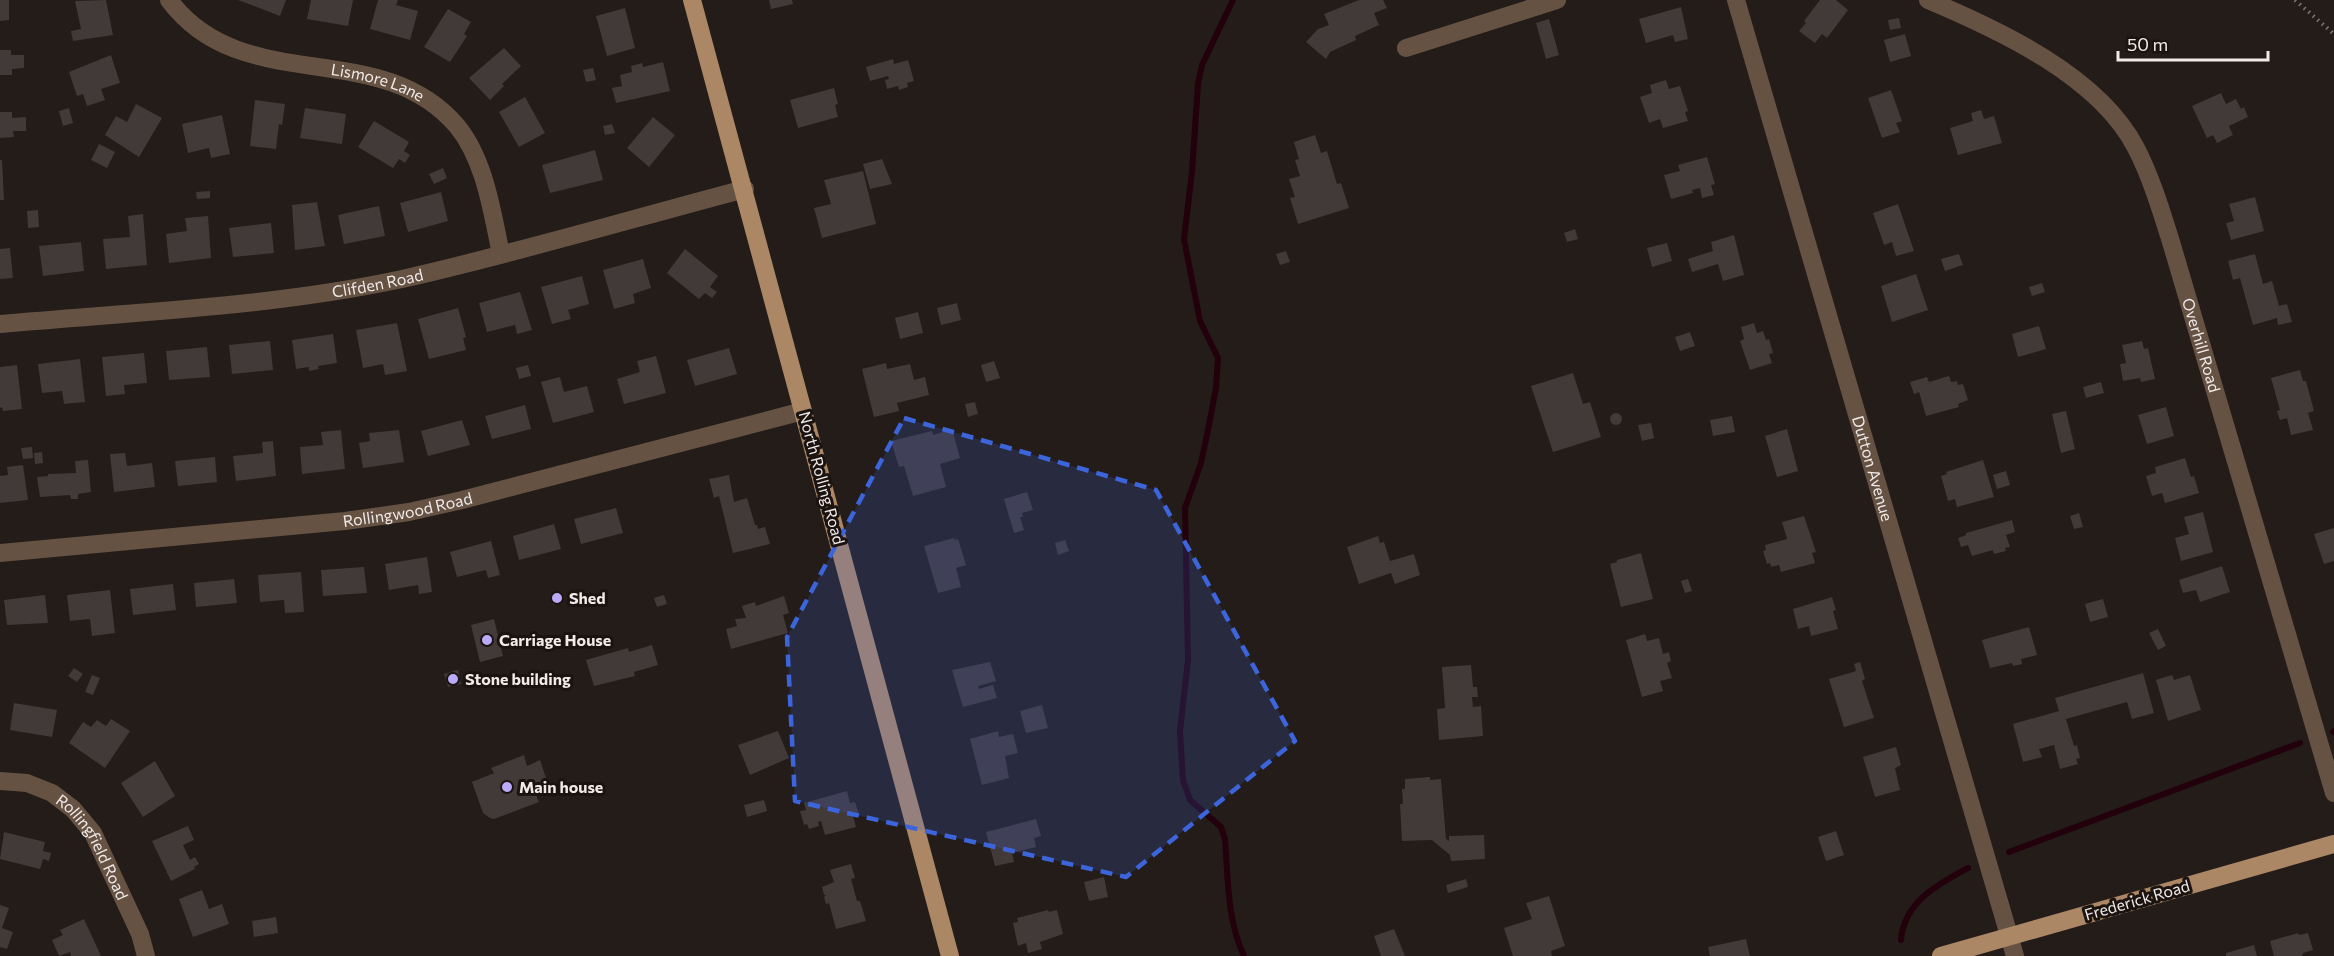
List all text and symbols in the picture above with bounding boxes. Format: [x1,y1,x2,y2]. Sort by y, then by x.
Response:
scale bar [2118,24,2268,62]
text: 50 m [2127,33,2168,55]
street label: Lismore Lane [330,59,428,105]
street label: Clifden Road [331,264,425,301]
street label: Overhill Road [2179,295,2225,395]
street label: North Rolling Road [796,409,849,547]
street label: Dutton Avenue [1849,413,1898,523]
street label: Rollingwood Road [342,488,474,530]
place label: Shed [569,588,606,607]
marker: Shed [550,591,564,605]
place label: Carriage House [499,630,611,649]
marker: Carriage House [480,633,494,647]
place label: Stone building [465,669,571,688]
marker: Stone building [446,672,460,686]
place label: Main house [519,777,603,796]
marker: Main house [500,780,514,794]
street label: Rollingfield Road [53,790,133,903]
street label: Frederick Road [2082,875,2192,924]

